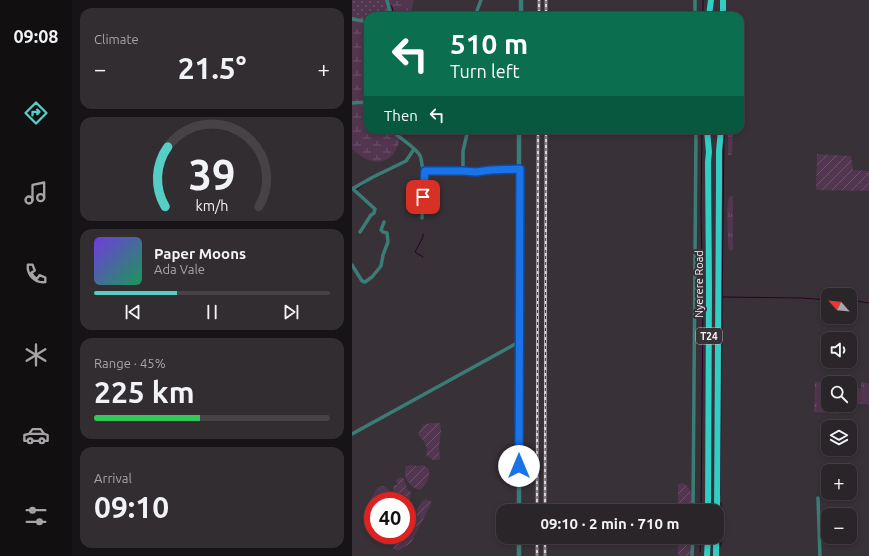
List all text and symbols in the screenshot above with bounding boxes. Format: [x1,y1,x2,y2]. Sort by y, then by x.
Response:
text: 09:08 [13,26,59,46]
icon: left [384,28,436,80]
text: 510 m [450,28,528,59]
text: Climate [94,32,139,46]
text: 21.5° [178,51,246,85]
text: − [94,56,106,81]
text: + [318,56,330,81]
text: Turn left [450,61,520,81]
icon: directions [22,99,50,127]
icon: left [426,104,448,126]
text: Then [384,107,418,124]
text: 39 [189,151,235,198]
icon: music [22,179,50,207]
pin [406,180,440,214]
icon: arrive [412,186,434,208]
text: km/h [196,198,228,214]
text: Paper Moons [154,245,246,262]
street label: Nyerere Road [693,250,705,318]
icon: phone [22,260,50,288]
text: Ada Vale [154,262,205,276]
north arrow [821,288,857,324]
map controls [821,288,857,544]
icon: previous [122,301,144,323]
icon: pause [201,301,223,323]
icon: next [280,301,302,323]
road number: T24 [696,328,722,344]
button: sound [821,332,857,368]
icon: climate [22,341,50,369]
text: Range · 45% [94,356,166,370]
text: 225 km [94,375,195,409]
button: search [821,376,857,412]
button: layers [821,420,857,456]
icon: car [22,421,50,449]
position arrow [498,445,540,487]
button: + [821,464,857,500]
text: Arrival [94,471,132,485]
text: 09:10 [94,490,169,524]
speed limit sign: 40 [364,492,416,544]
icon: filters [22,502,50,530]
button: − [821,508,857,544]
text: 09:10 · 2 min · 710 m [541,515,679,532]

